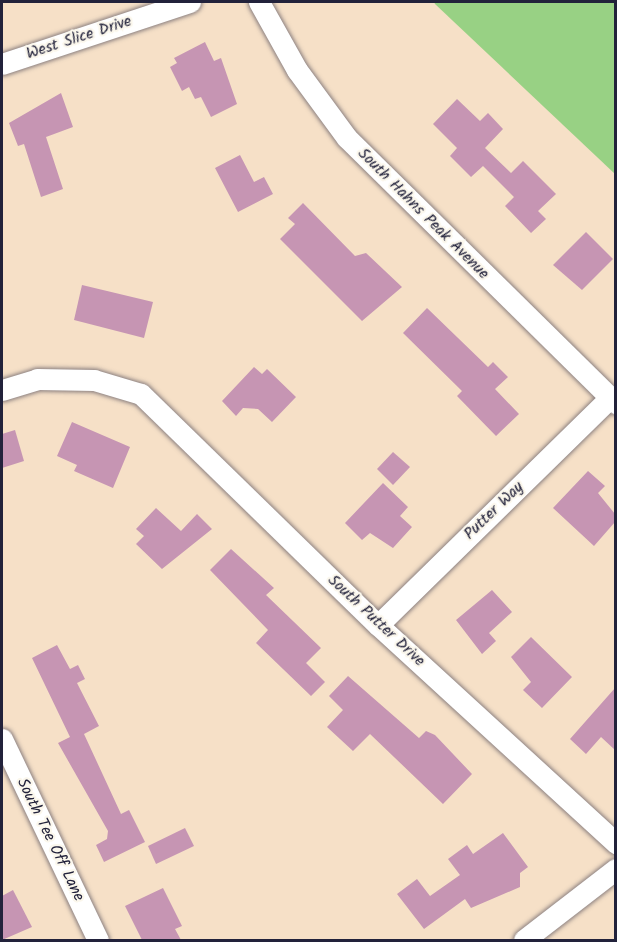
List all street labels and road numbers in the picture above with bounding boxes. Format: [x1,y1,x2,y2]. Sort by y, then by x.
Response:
street label: West Slice Drive [24,12,134,64]
street label: South Hahns Peak Avenue [353,144,493,284]
street label: Putter Way [460,478,528,544]
street label: South Putter Drive [323,571,429,671]
street label: South Tee Off Lane [12,775,88,905]

